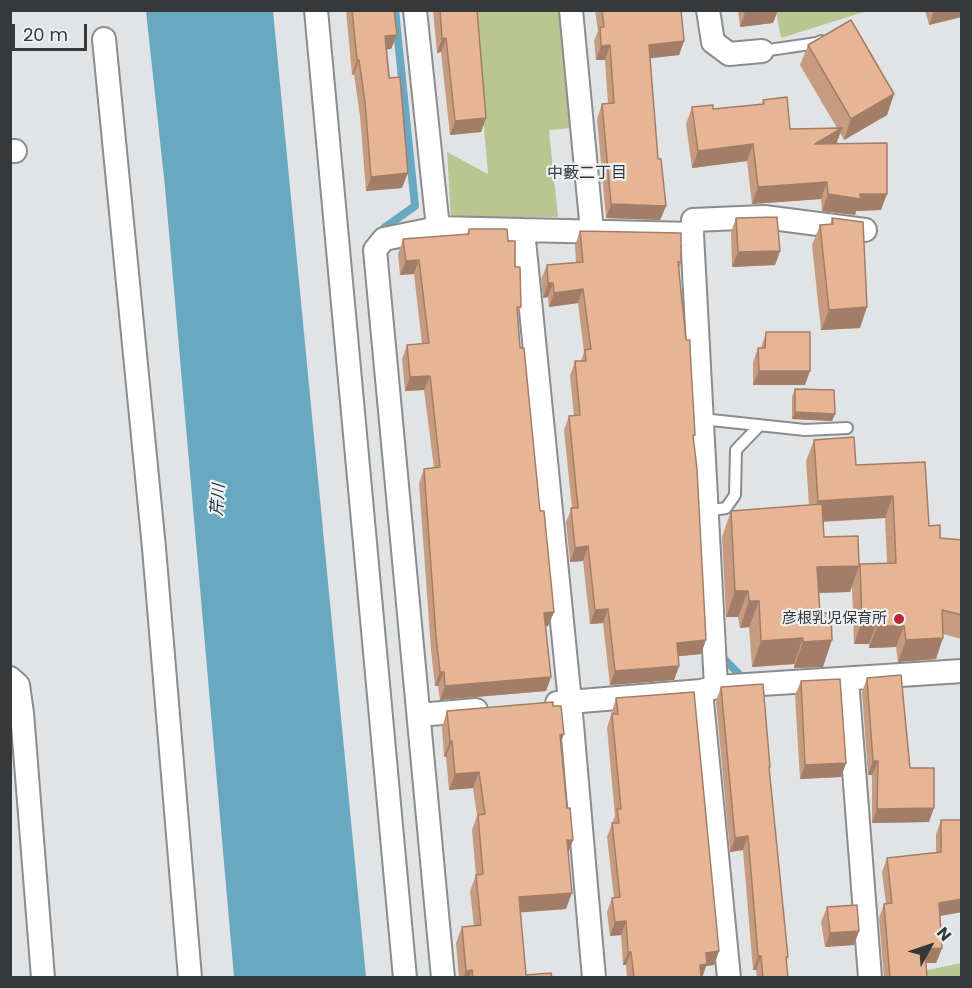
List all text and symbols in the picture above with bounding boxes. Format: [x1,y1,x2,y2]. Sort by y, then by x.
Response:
scale bar [15,12,90,50]
text: 20 m [23,22,68,47]
district label: 中藪二丁目 [547,164,627,184]
water label: 芹川 [208,483,230,517]
place label: 彦根乳児保育所 [782,610,887,628]
marker: 彦根乳児保育所 [892,612,906,626]
north arrow [900,916,960,976]
text: N [931,922,957,946]

